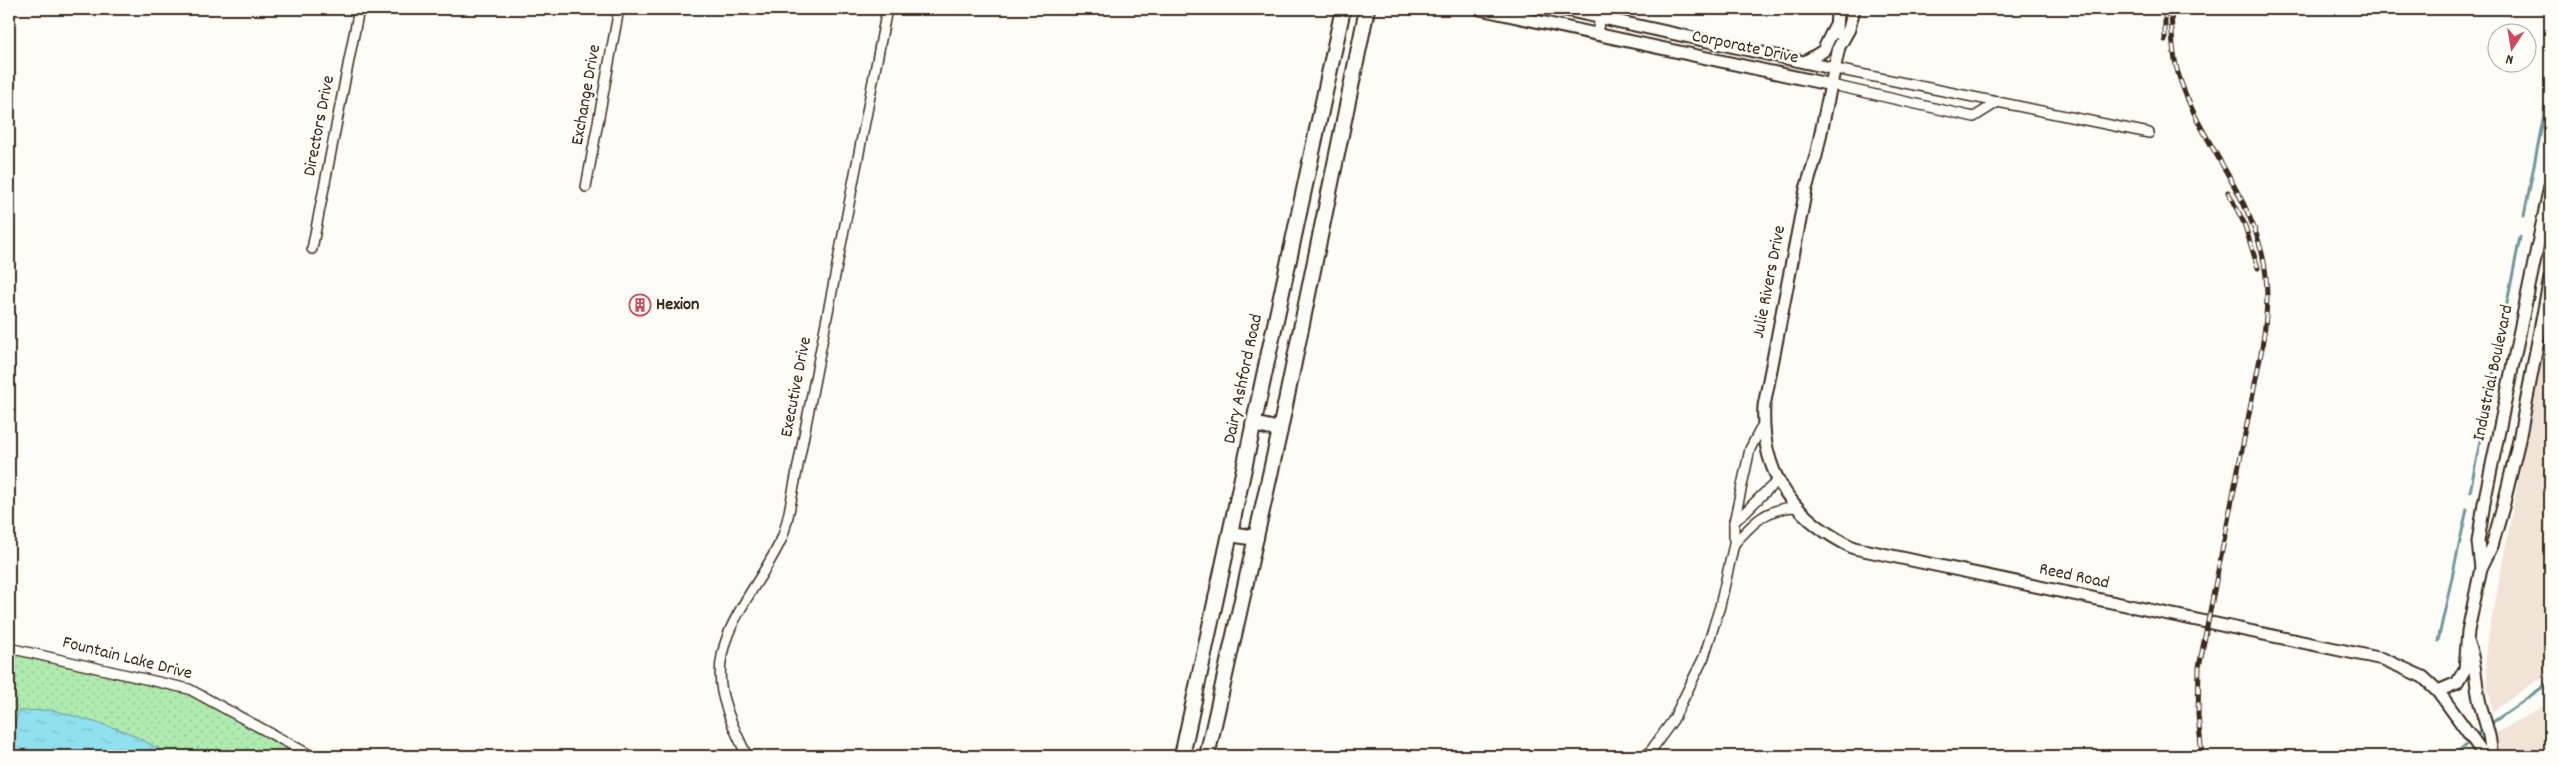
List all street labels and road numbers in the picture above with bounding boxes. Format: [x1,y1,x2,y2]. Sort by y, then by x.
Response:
street label: Corporate Drive [1689,25,1801,72]
street label: Exchange Drive [566,43,608,147]
street label: Directors Drive [298,73,342,179]
street label: Julie Rivers Drive [1747,223,1793,341]
street label: Industrial Boulevard [2467,303,2521,443]
street label: Dairy Ashford Road [1218,312,1270,446]
street label: Executive Drive [775,335,819,439]
street label: Reed Road [2037,557,2111,597]
street label: Fountain Lake Drive [60,631,195,687]

